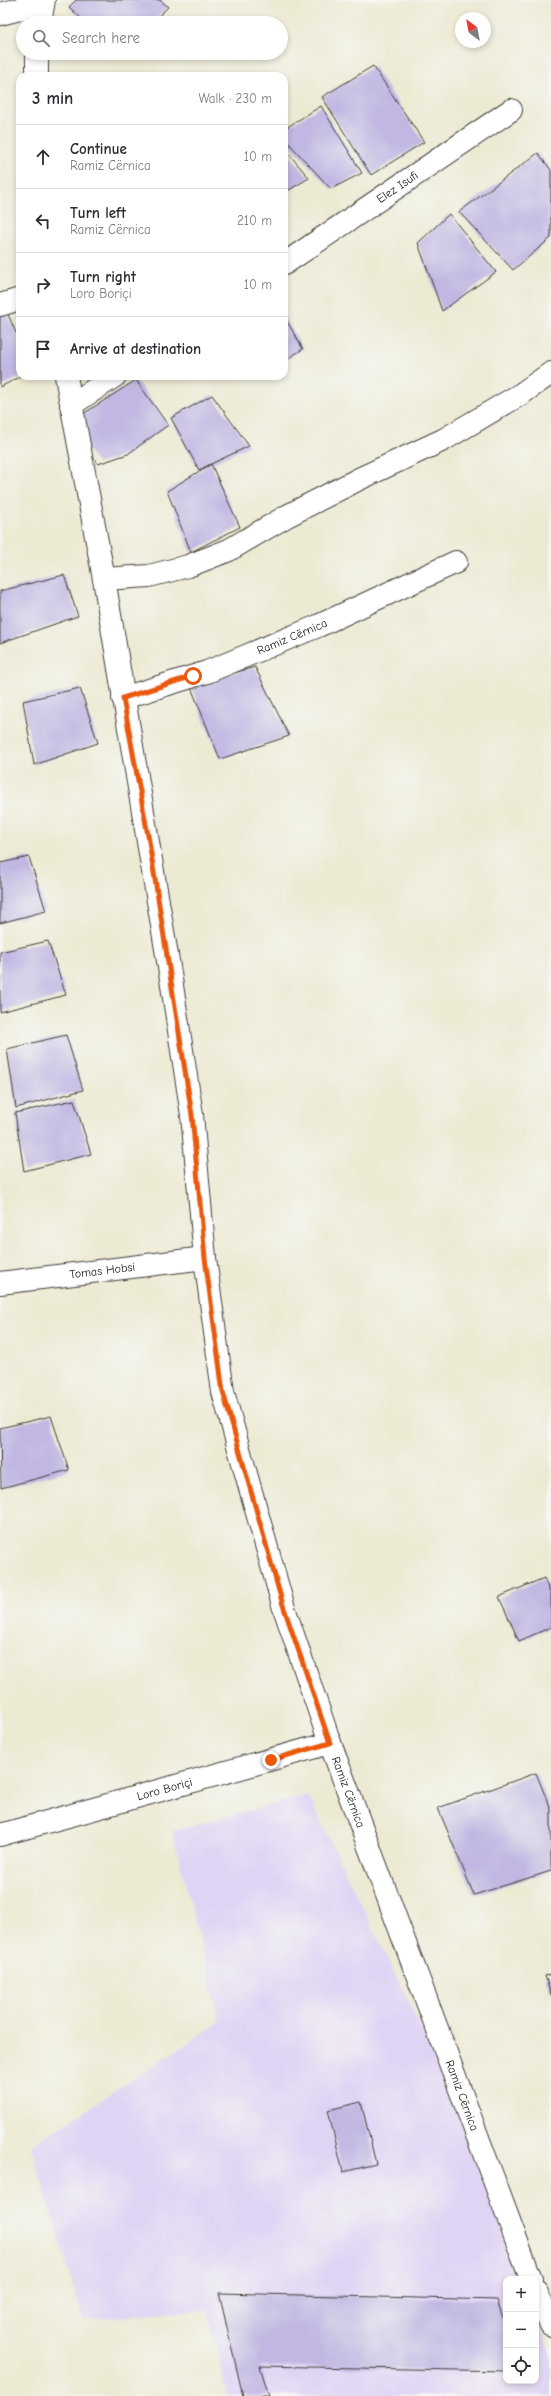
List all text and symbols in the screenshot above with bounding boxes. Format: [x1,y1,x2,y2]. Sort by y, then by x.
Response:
north arrow [455,12,491,48]
search box [16,16,288,60]
icon: search [30,27,52,49]
text: Search here [62,29,140,47]
text: 3 min [32,89,73,108]
text: Walk · 230 m [198,91,272,106]
text: Continue [70,140,127,158]
icon: ahead [32,146,54,168]
text: 10 m [244,149,272,164]
text: Ramiz Cërnica [70,158,151,173]
street label: Elez Isufi [374,168,421,206]
text: Turn left [70,204,126,222]
icon: left [32,210,54,232]
text: 210 m [237,213,272,228]
text: Ramiz Cërnica [70,222,151,237]
text: Turn right [70,268,136,286]
icon: right [32,274,54,296]
text: 10 m [244,277,272,292]
text: Loro Boriçi [70,286,132,301]
icon: arrive [32,338,54,360]
text: Arrive at destination [70,340,201,358]
street label: Ramiz Cërnica [255,616,329,658]
route start [184,667,202,685]
street label: Tomas Hobsi [69,1260,136,1281]
route end [262,1751,280,1769]
street label: Ramiz Cërnica [329,1755,368,1829]
street label: Loro Boriçi [135,1775,194,1803]
street label: Ramiz Cërnica [443,2058,482,2133]
map controls [503,2276,539,2384]
button: + [503,2276,539,2312]
button: − [503,2312,539,2348]
button: locate [503,2348,539,2384]

